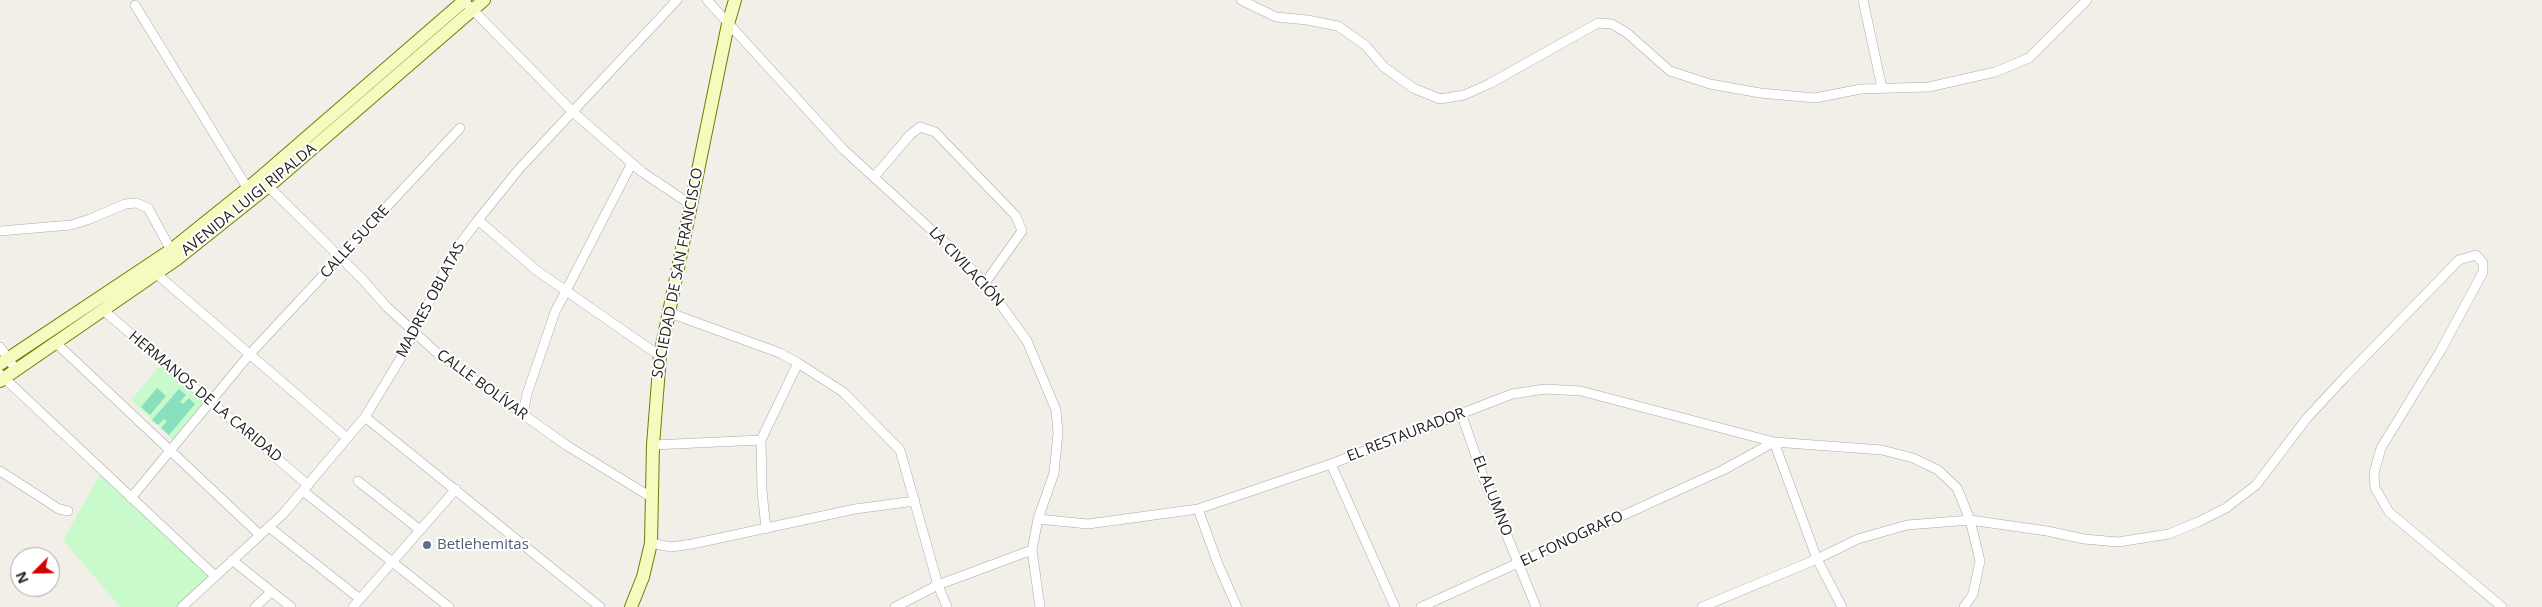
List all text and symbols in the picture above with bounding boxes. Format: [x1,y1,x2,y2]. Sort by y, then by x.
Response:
street label: AVENIDA LUIGI RIPALDA [178,140,320,260]
street label: SOCIEDAD DE SAN FRANCISCO [649,166,707,380]
street label: CALLE SUCRE [317,202,393,282]
street label: LA CIVILACIÓN [925,224,1007,310]
street label: MADRES OBLATAS [393,239,469,361]
street label: HERMANOS DE LA CARIDAD [125,328,285,466]
street label: CALLE BOLÍVAR [433,346,531,424]
street label: EL RESTAURADOR [1344,404,1468,466]
street label: EL ALUMNO [1468,453,1516,539]
street label: EL FONOGRAFO [1518,507,1626,571]
place label: Betlehemitas [437,536,529,554]
marker: Betlehemitas [421,539,433,551]
north arrow [10,547,60,597]
text: N [11,569,33,587]

